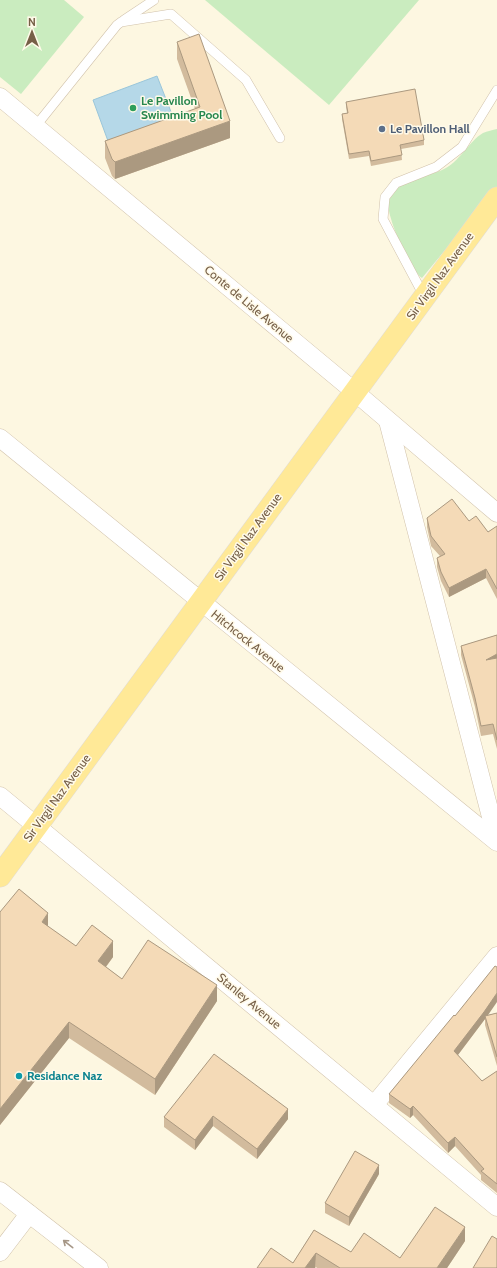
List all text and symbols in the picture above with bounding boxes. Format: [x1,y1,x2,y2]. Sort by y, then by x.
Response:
north arrow [12,12,52,52]
text: N [28,15,36,29]
place label: Le Pavillon Swimming Pool [141,93,222,122]
marker: Le Pavillon Swimming Pool [128,103,138,113]
place label: Le Pavillon Hall [390,121,470,136]
marker: Le Pavillon Hall [377,124,387,134]
street label: Sir Virgil Naz Avenue [403,229,476,323]
street label: Conte de Lisle Avenue [202,262,297,345]
street label: Sir Virgil Naz Avenue [211,490,284,584]
street label: Hitchcock Avenue [208,606,288,675]
street label: Sir Virgil Naz Avenue [20,751,93,845]
street label: Stanley Avenue [214,969,284,1032]
place label: Residance Naz [27,1068,103,1083]
marker: Residance Naz [14,1071,24,1081]
one-way arrow [63,1240,74,1248]

